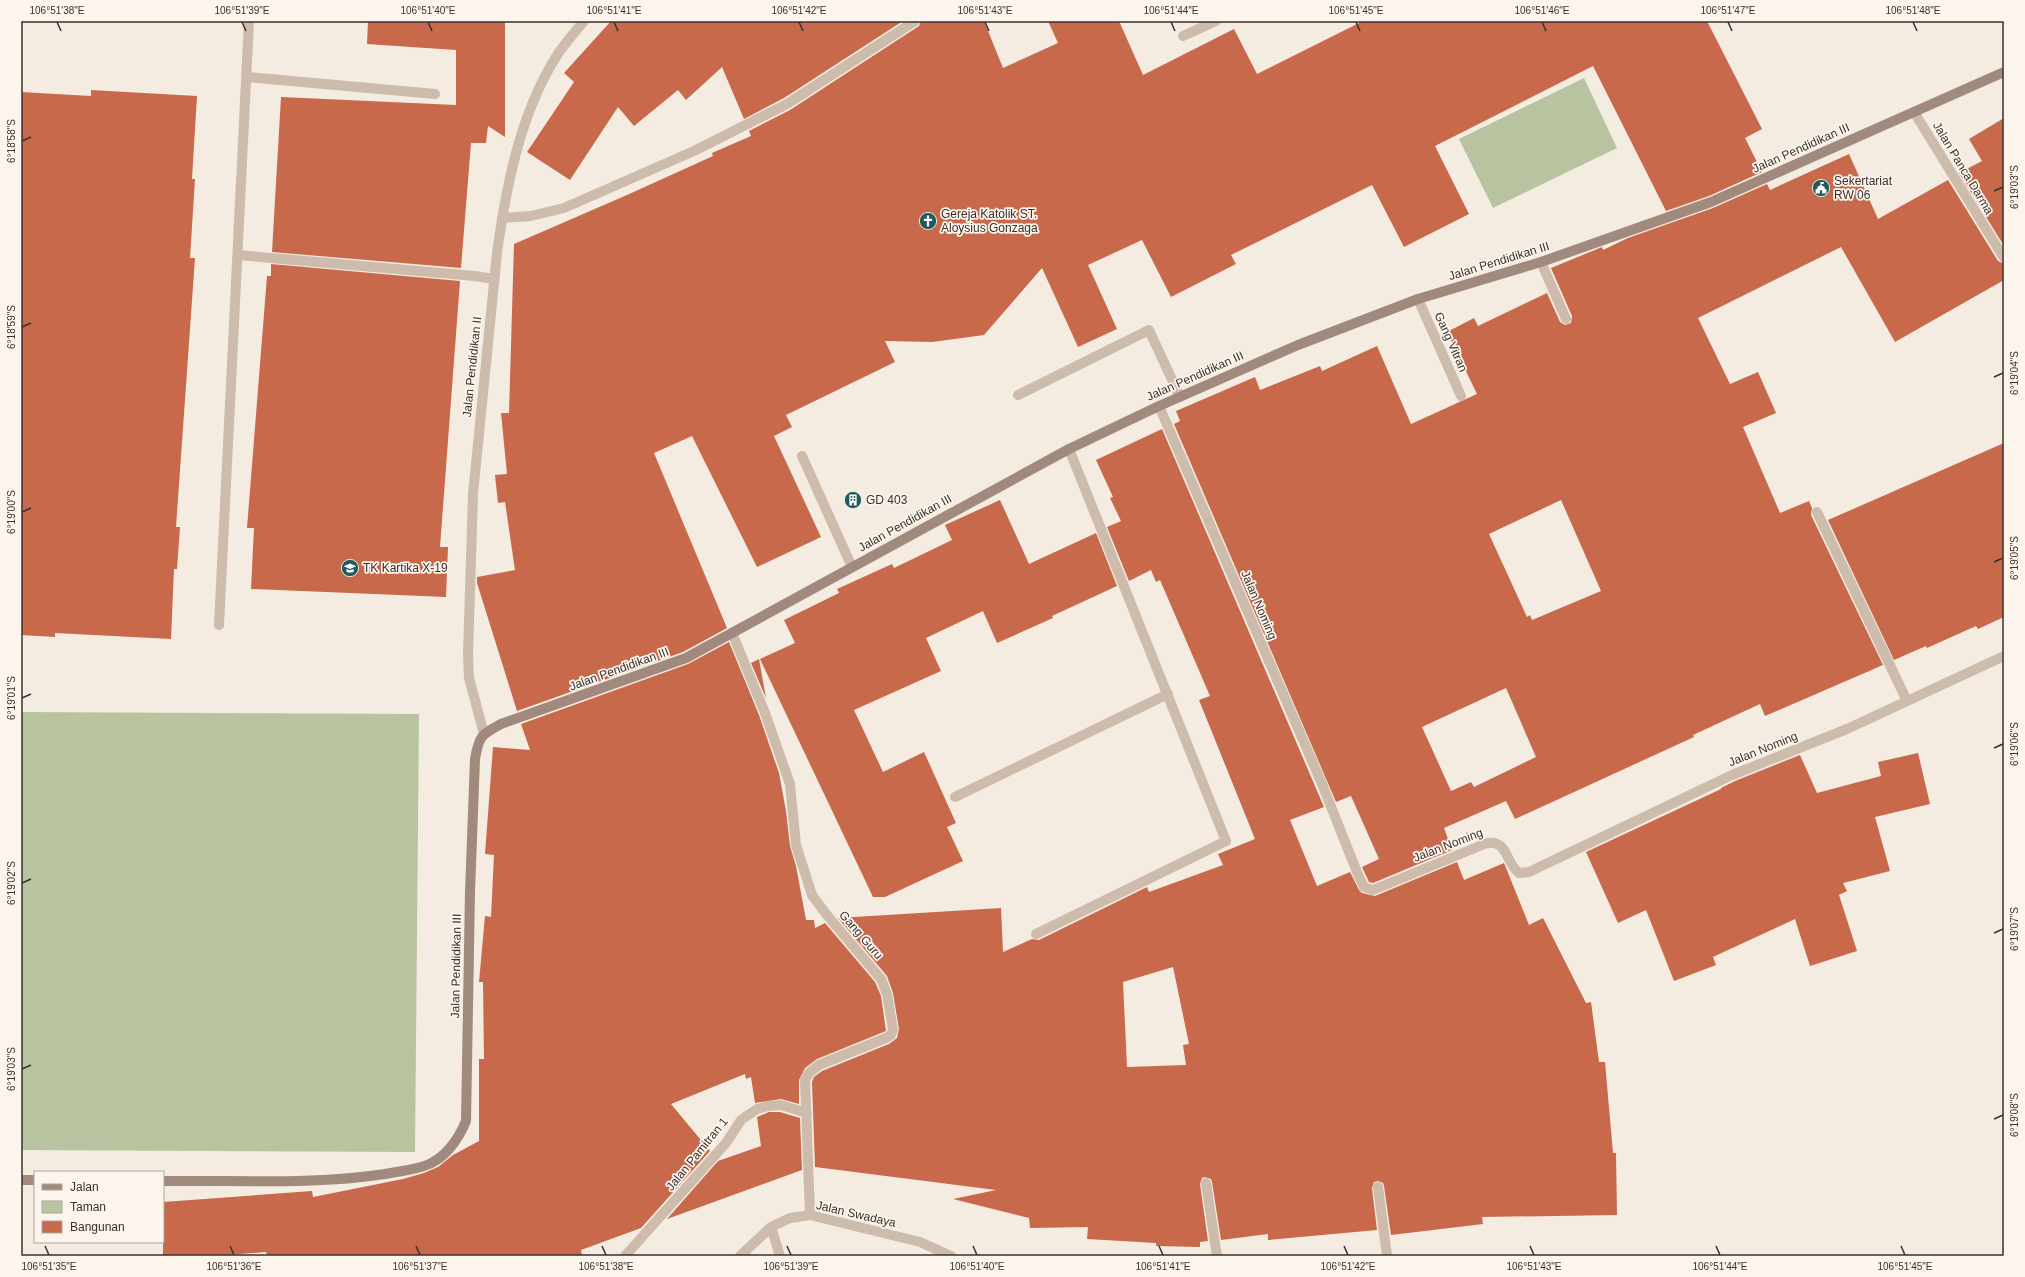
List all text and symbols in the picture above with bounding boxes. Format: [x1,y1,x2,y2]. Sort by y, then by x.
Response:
text: 106°51'38"E [29,5,85,16]
text: 106°51'39"E [214,5,270,16]
text: 106°51'40"E [400,5,456,16]
text: 106°51'41"E [586,5,642,16]
text: 106°51'42"E [771,5,827,16]
text: 106°51'43"E [957,5,1013,16]
text: 106°51'44"E [1143,5,1199,16]
text: 106°51'45"E [1328,5,1384,16]
text: 106°51'46"E [1514,5,1570,16]
text: 106°51'47"E [1700,5,1756,16]
text: 106°51'48"E [1885,5,1941,16]
text: 6°18'58"S [6,119,17,163]
street label: Jalan Panca Darma [1930,119,1996,217]
street label: Jalan Pendidikan III [1750,120,1852,176]
text: 6°19'03"S [2009,165,2020,209]
place label: Sekertariat RW 06 [1834,174,1893,202]
public building icon: Sekertariat RW 06 [1811,178,1831,198]
place label: Gereja Katolik ST. Aloysius Gonzaga [941,207,1038,235]
church icon: Gereja Katolik ST. Aloysius Gonzaga [918,211,938,231]
street label: Jalan Pendidikan III [1447,239,1551,283]
text: 6°18'59"S [6,305,17,349]
street label: Gang Vitran [1432,310,1470,374]
street label: Jalan Pendidikan II [460,316,484,418]
street label: Jalan Pendidikan III [1144,348,1246,404]
text: 6°19'04"S [2009,351,2020,395]
text: 6°19'00"S [6,490,17,534]
building icon: GD 403 [843,490,863,510]
street label: Jalan Pendidikan III [856,491,954,555]
place label: GD 403 [866,493,908,507]
text: 6°19'05"S [2009,536,2020,580]
school or university icon: TK Kartika X-19 [340,558,360,578]
place label: TK Kartika X-19 [363,561,448,575]
street label: Jalan Noming [1238,568,1280,642]
street label: Jalan Pendidikan III [567,645,671,693]
text: 6°19'01"S [6,676,17,720]
text: 6°19'06"S [2009,722,2020,766]
street label: Jalan Noming [1726,729,1800,769]
street label: Jalan Noming [1411,825,1485,865]
text: 6°19'02"S [6,861,17,905]
text: 6°19'07"S [2009,907,2020,951]
street label: Gang Guru [836,908,886,962]
street label: Jalan Pendidikan III [448,914,464,1018]
text: 6°19'03"S [6,1047,17,1091]
text: 6°19'08"S [2009,1093,2020,1137]
street label: Jalan Pamitran 1 [663,1114,731,1193]
legend [34,1171,164,1243]
text: Jalan [70,1180,99,1194]
street label: Jalan Swadaya [815,1198,898,1230]
text: Taman [70,1200,106,1214]
text: Bangunan [70,1220,125,1234]
text: 106°51'35"E [21,1261,77,1272]
text: 106°51'36"E [206,1261,262,1272]
text: 106°51'37"E [392,1261,448,1272]
text: 106°51'38"E [578,1261,634,1272]
text: 106°51'39"E [763,1261,819,1272]
text: 106°51'40"E [949,1261,1005,1272]
text: 106°51'41"E [1135,1261,1191,1272]
text: 106°51'42"E [1320,1261,1376,1272]
text: 106°51'43"E [1506,1261,1562,1272]
text: 106°51'44"E [1692,1261,1748,1272]
text: 106°51'45"E [1877,1261,1933,1272]

